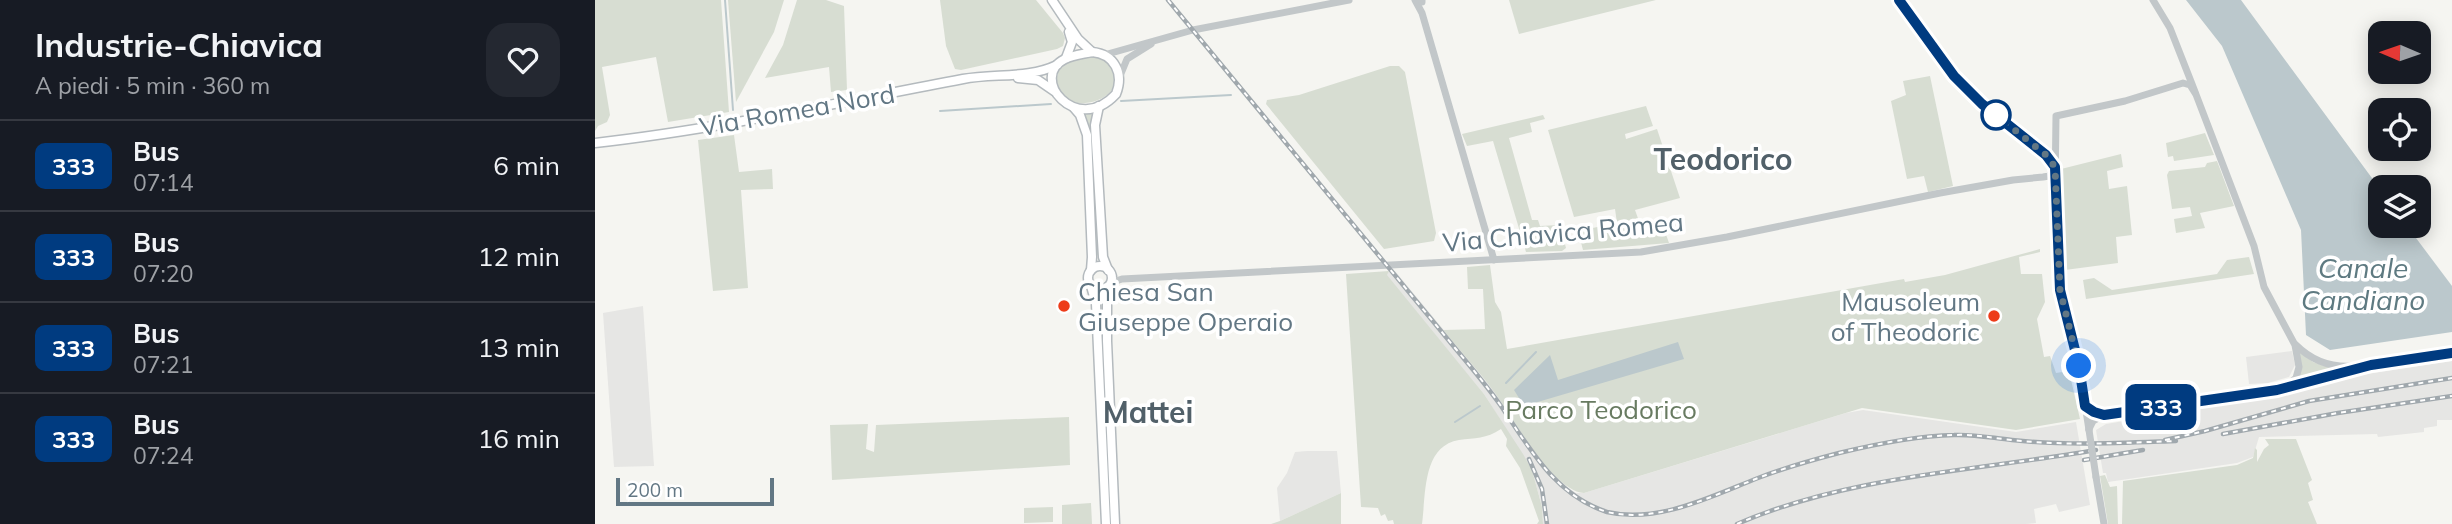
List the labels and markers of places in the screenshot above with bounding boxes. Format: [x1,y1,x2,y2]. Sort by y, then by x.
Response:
unlabelled marker [1981,100,2011,130]
place label: Chiesa San Giuseppe Operaio [1078,275,1293,338]
place label: Mausoleum of Theodoric [1831,285,1980,348]
marker: Chiesa San Giuseppe Operaio [1056,298,1072,314]
marker: Mausoleum of Theodoric [1986,308,2002,324]

